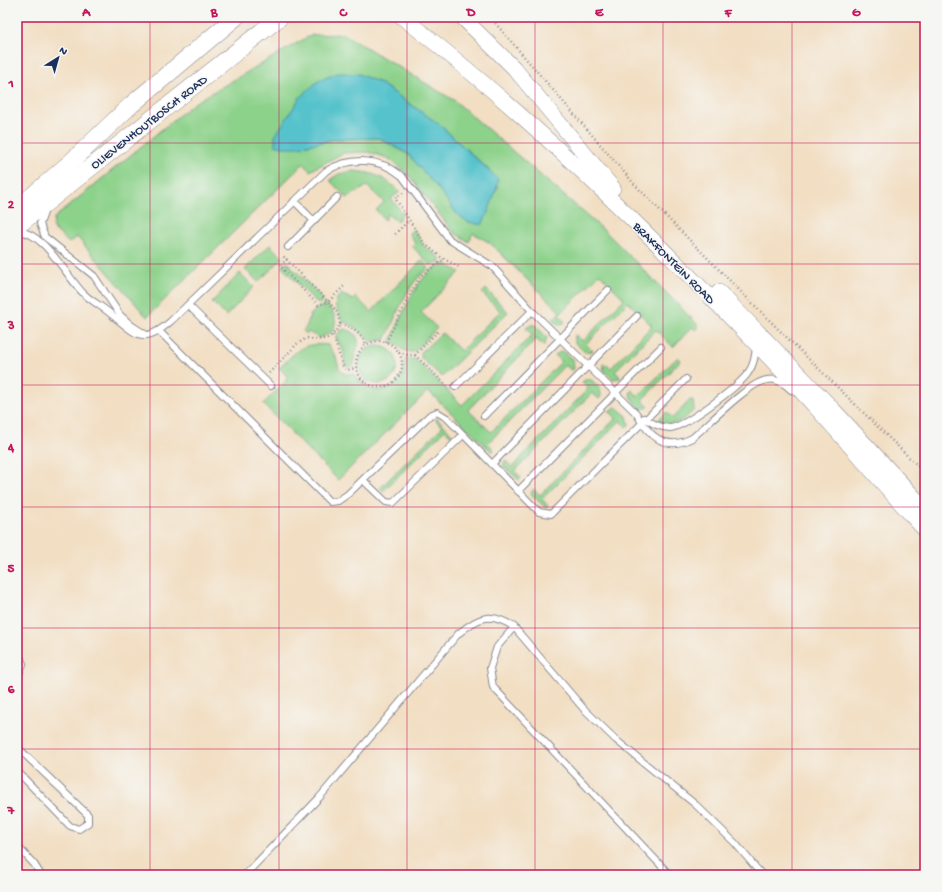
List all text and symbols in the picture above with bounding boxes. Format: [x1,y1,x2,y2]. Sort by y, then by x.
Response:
text: A [81,6,91,21]
text: B [210,6,219,21]
text: C [338,6,348,21]
text: D [466,6,476,21]
text: E [595,6,604,21]
text: F [724,6,733,21]
text: G [852,6,861,21]
north arrow [38,38,78,78]
text: N [56,45,69,59]
street label: OLIEVENHOUTBOSCH ROAD [88,72,211,173]
text: 1 [7,77,14,92]
text: 2 [8,198,15,213]
street label: BRAKFONTEIN ROAD [628,219,718,308]
text: 3 [7,319,15,334]
text: 4 [7,441,15,456]
text: 5 [8,562,15,577]
text: 6 [8,683,15,698]
text: 7 [7,804,16,819]

